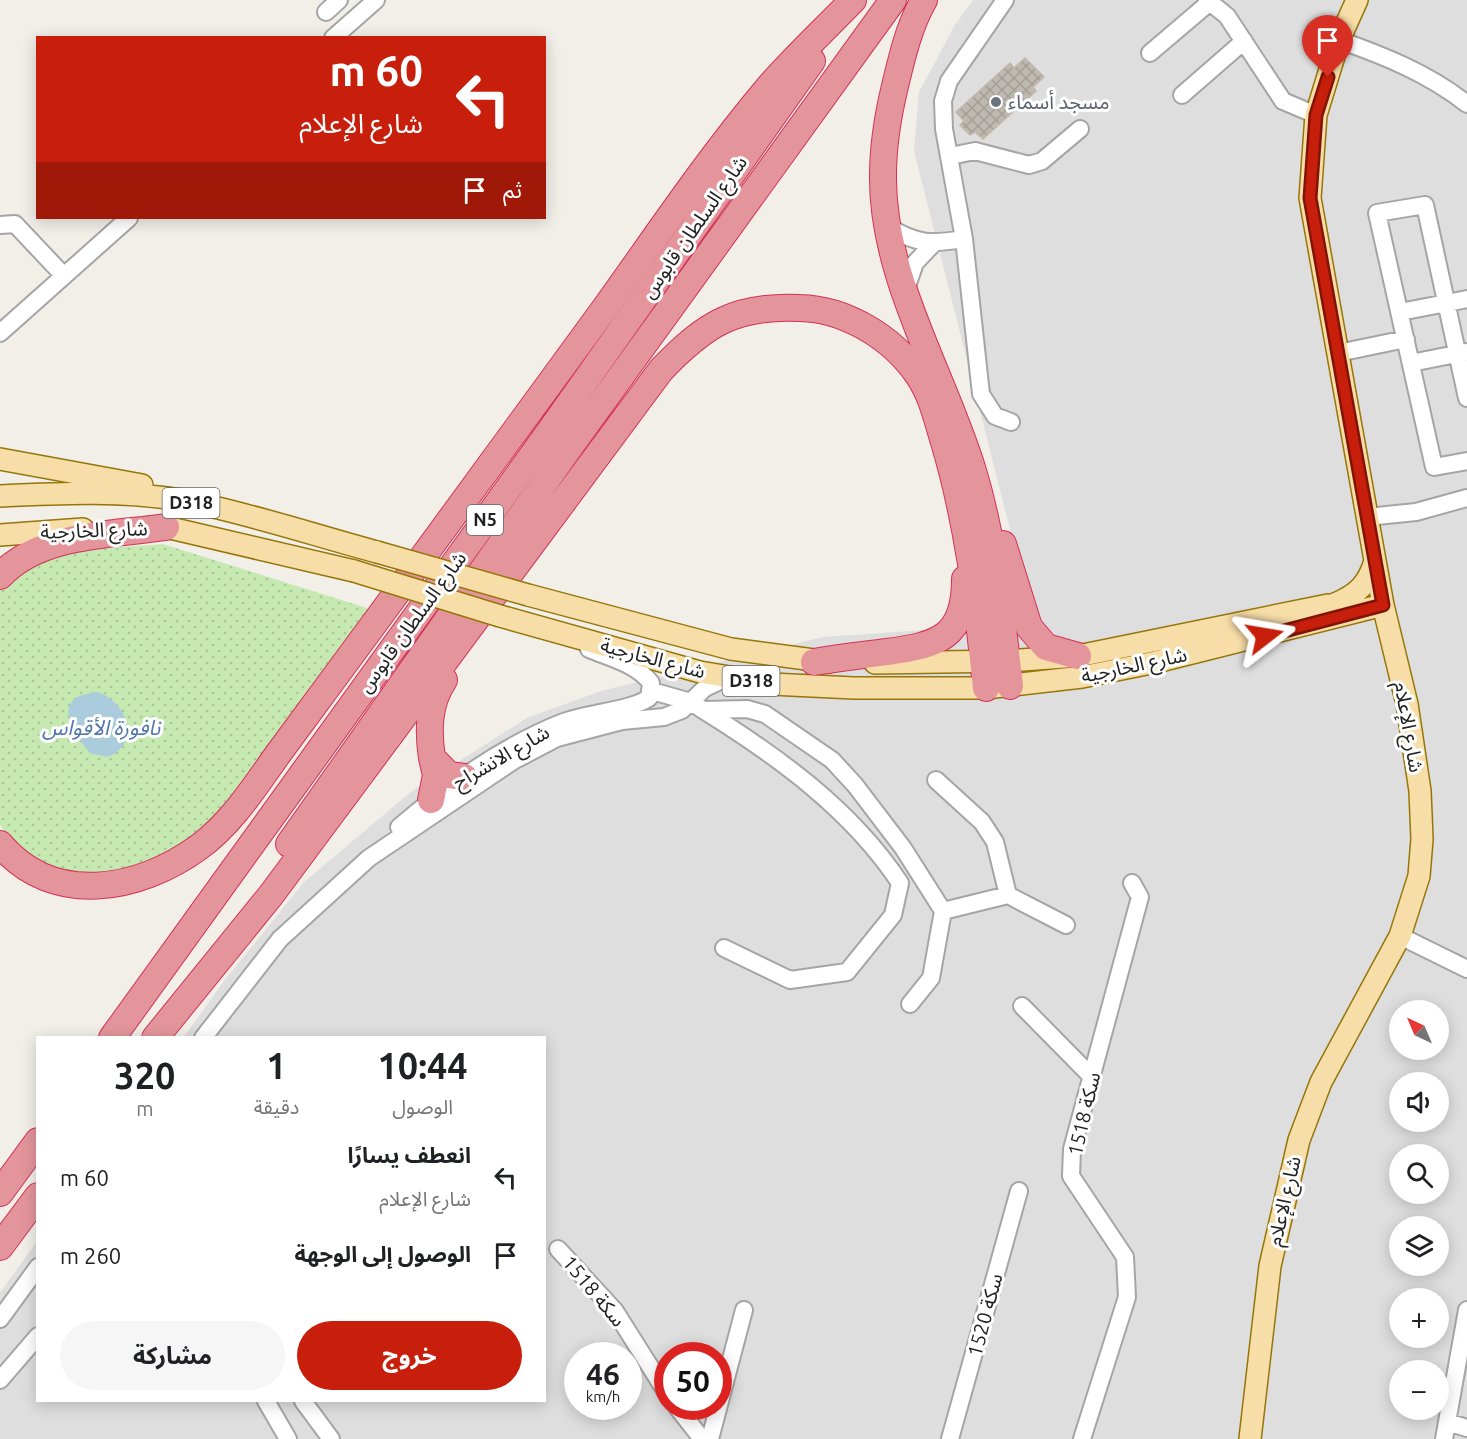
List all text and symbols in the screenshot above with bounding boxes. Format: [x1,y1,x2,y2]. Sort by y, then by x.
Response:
pin [1302,15,1353,77]
icon: arrive [1311,24,1344,57]
text: 60 m [329,47,423,94]
icon: left [444,60,522,138]
place label: مسجد أسماء [1008,90,1109,113]
marker: مسجد أسماء [989,95,1003,109]
text: شارع الإعلام [299,108,423,138]
street label: شارع السلطان قابوس [636,151,755,305]
icon: arrive [458,174,491,207]
text: ثم [503,177,522,202]
road number: D318 [162,488,219,518]
road number: N5 [467,505,503,535]
street label: شارع الخارجية [40,516,148,547]
street label: شارع السلطان قابوس [353,547,474,699]
position arrow [1233,604,1297,668]
street label: شارع الخارجية [597,632,708,686]
street label: شارع الخارجية [1079,642,1190,691]
road number: D318 [722,666,780,696]
street label: شارع الإعلام [1386,680,1429,775]
water label: نافورة الأقواس [42,715,162,740]
street label: شارع الانشراح [449,720,555,797]
north arrow [1389,1000,1449,1060]
map controls [1389,1000,1449,1420]
text: 1 [266,1045,287,1086]
text: 10:44 [378,1045,468,1086]
text: 320 [114,1055,175,1096]
street label: سكة 1518 [1063,1070,1104,1158]
button: sound [1389,1072,1449,1132]
text: دقيقة [254,1095,299,1118]
text: الوصول [392,1095,453,1118]
text: m [136,1097,153,1120]
text: انعطف يسارًا [348,1142,471,1167]
button: search [1389,1144,1449,1204]
street label: شارع الإعلام [1262,1154,1309,1249]
icon: left [489,1161,522,1194]
text: 60 m [60,1165,109,1190]
text: شارع الإعلام [379,1187,471,1210]
button: layers [1389,1216,1449,1276]
icon: arrive [489,1239,522,1272]
text: الوصول إلى الوجهة [294,1241,471,1266]
text: 260 m [60,1243,121,1268]
street label: سكة 1518 [558,1251,631,1331]
street label: سكة 1520 [962,1271,1007,1359]
button: + [1389,1288,1449,1348]
button: مشاركة [60,1321,285,1390]
button: خروج [297,1321,522,1390]
speed limit sign: 50 [654,1342,732,1420]
text: 46 [586,1357,620,1391]
button: − [1389,1360,1449,1420]
text: km/h [586,1388,620,1405]

